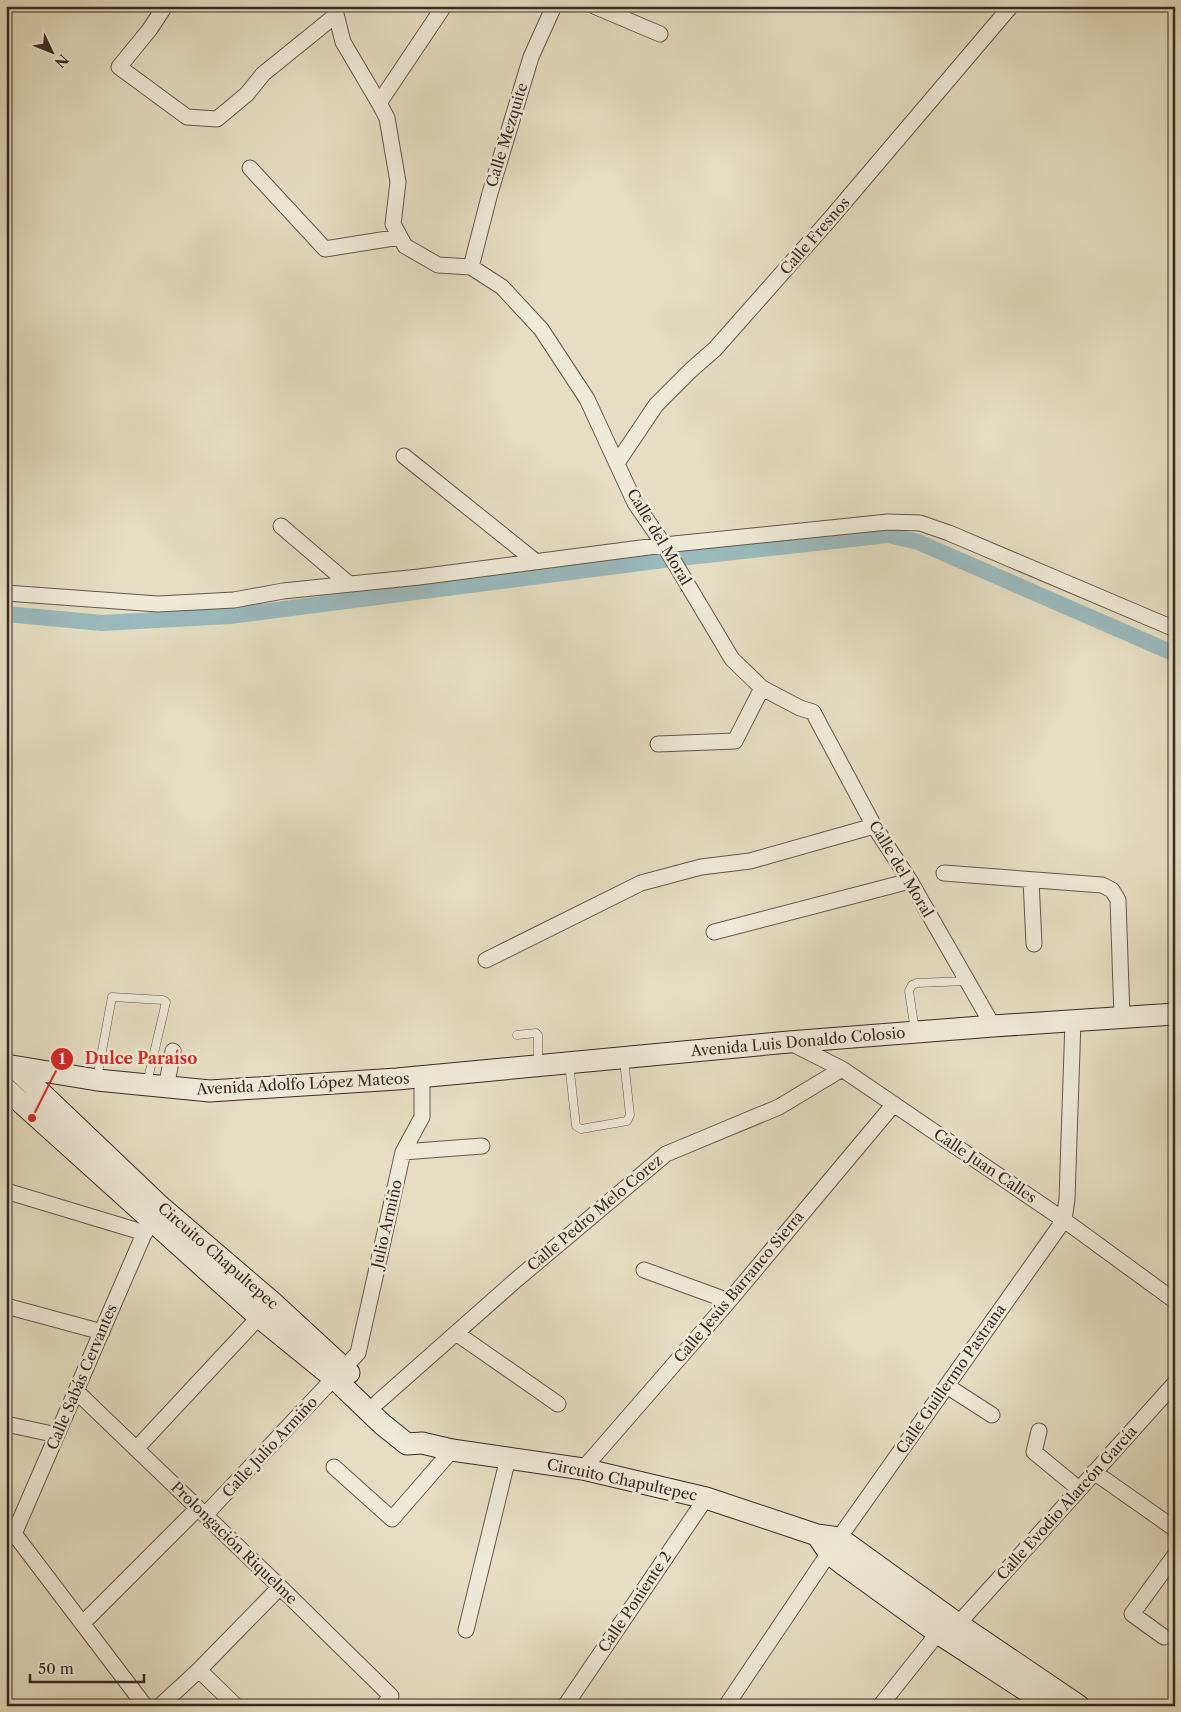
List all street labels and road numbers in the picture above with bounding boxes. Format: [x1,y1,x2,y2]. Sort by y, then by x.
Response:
street label: Calle Mezquite [482,80,531,189]
street label: Calle Fresnos [776,193,854,278]
street label: Calle del Moral [623,485,696,589]
street label: Calle del Moral [865,817,938,921]
street label: Avenida Luis Donaldo Colosio [689,1023,906,1060]
street label: Avenida Adolfo López Mateos [195,1068,410,1099]
street label: Calle Juan Calles [930,1124,1040,1207]
street label: Calle Pedro Melo Corez [523,1150,666,1275]
street label: Julio Armiño [367,1178,406,1272]
street label: Circuito Chapultepec [154,1198,283,1313]
street label: Calle Jesús Barranco Sierra [670,1207,808,1366]
street label: Calle Guillermo Pastrana [892,1300,1010,1457]
street label: Calle Sabás Cervantes [42,1301,121,1453]
street label: Calle Julio Armiño [218,1392,321,1501]
street label: Calle Evodio Alarcón García [992,1422,1141,1584]
street label: Circuito Chapultepec [545,1454,699,1505]
street label: Prolongación Riquelme [167,1477,301,1608]
street label: Calle Poniente 2 [594,1548,675,1656]

